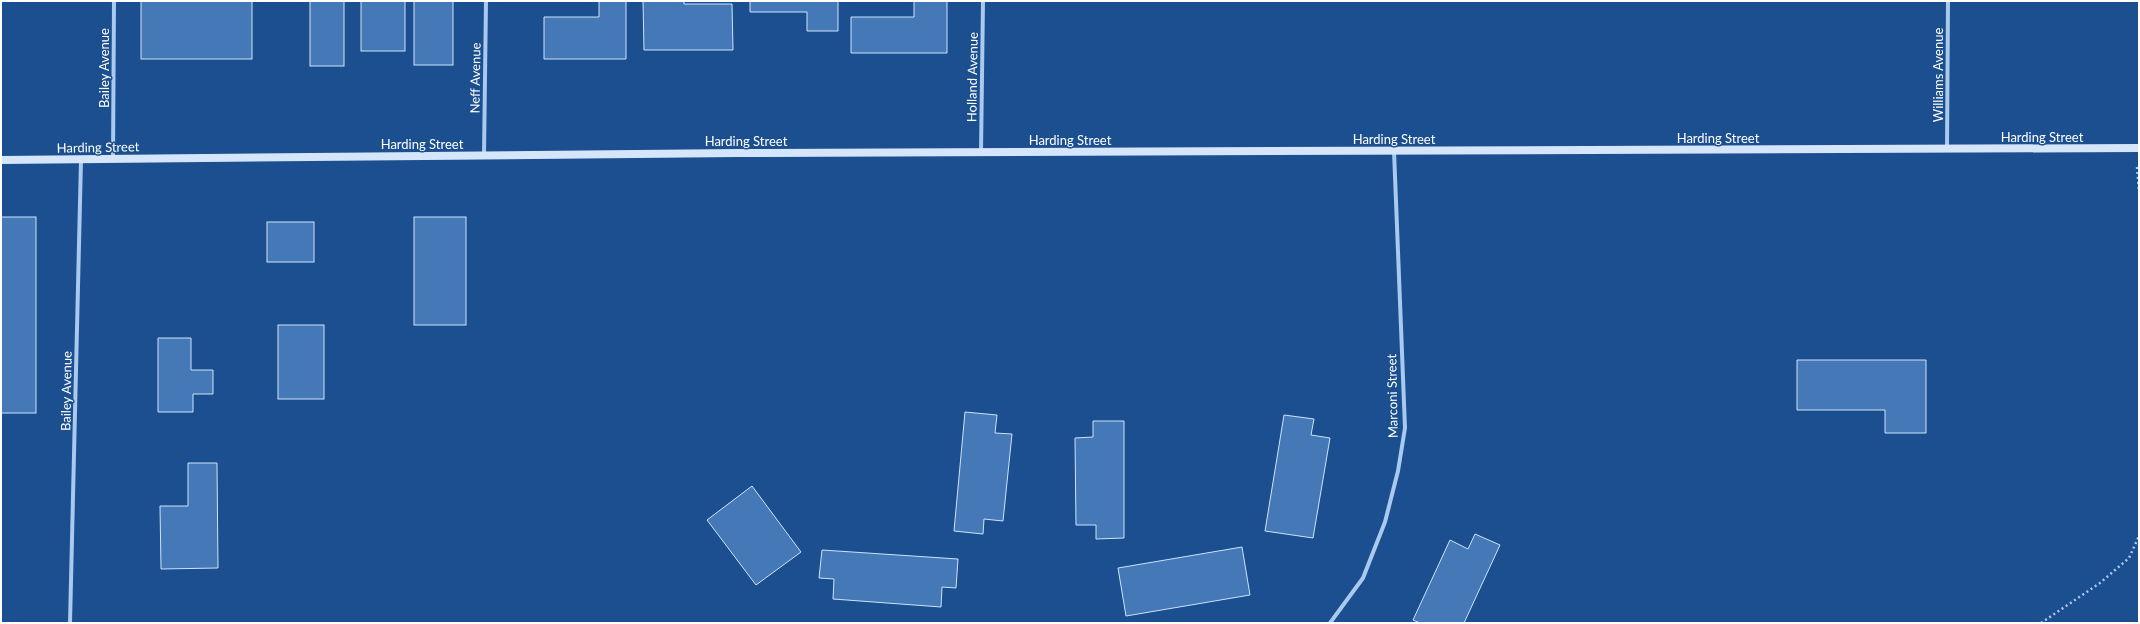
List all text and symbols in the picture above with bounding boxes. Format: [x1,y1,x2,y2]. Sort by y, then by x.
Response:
street label: Bailey Avenue [96,28,112,108]
street label: Williams Avenue [1930,28,1946,122]
street label: Holland Avenue [963,32,981,122]
street label: Neff Avenue [466,42,484,114]
street label: Harding Street [2001,129,2084,145]
street label: Harding Street [1677,130,1760,146]
street label: Harding Street [1353,131,1436,147]
street label: Harding Street [1029,132,1112,148]
street label: Harding Street [705,133,788,149]
street label: Harding Street [381,136,464,152]
street label: Harding Street [57,138,140,156]
street label: Bailey Avenue [57,351,75,431]
street label: Marconi Street [1383,353,1401,438]

